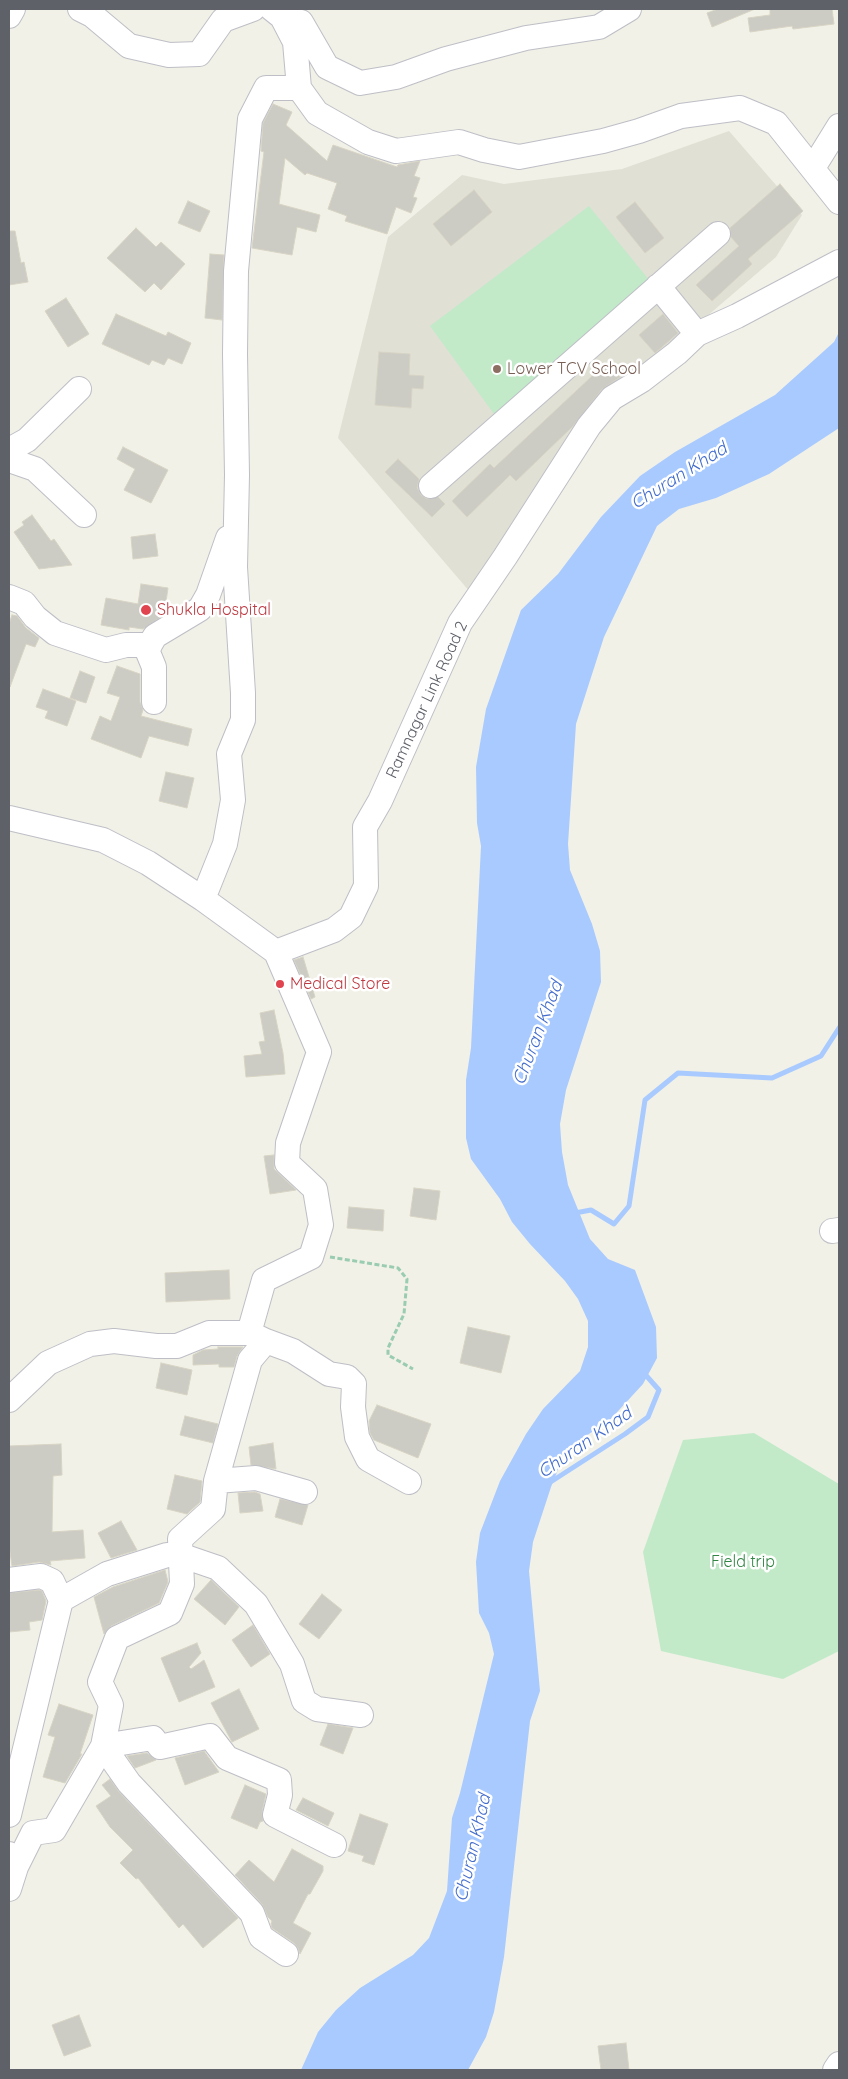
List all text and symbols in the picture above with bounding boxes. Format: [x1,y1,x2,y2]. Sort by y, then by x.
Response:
place label: Lower TCV School [507,359,641,379]
marker: Lower TCV School [491,363,503,375]
water label: Churan Khad [627,438,731,514]
place label: Shukla Hospital [157,600,271,620]
marker: Shukla Hospital [139,603,153,617]
street label: Ramnagar Link Road 2 [382,618,472,782]
place label: Medical Store [290,974,390,994]
marker: Medical Store [274,978,286,990]
water label: Churan Khad [508,978,568,1088]
water label: Churan Khad [534,1403,636,1483]
park label: Field trip [711,1552,775,1572]
water label: Churan Khad [450,1792,496,1904]

